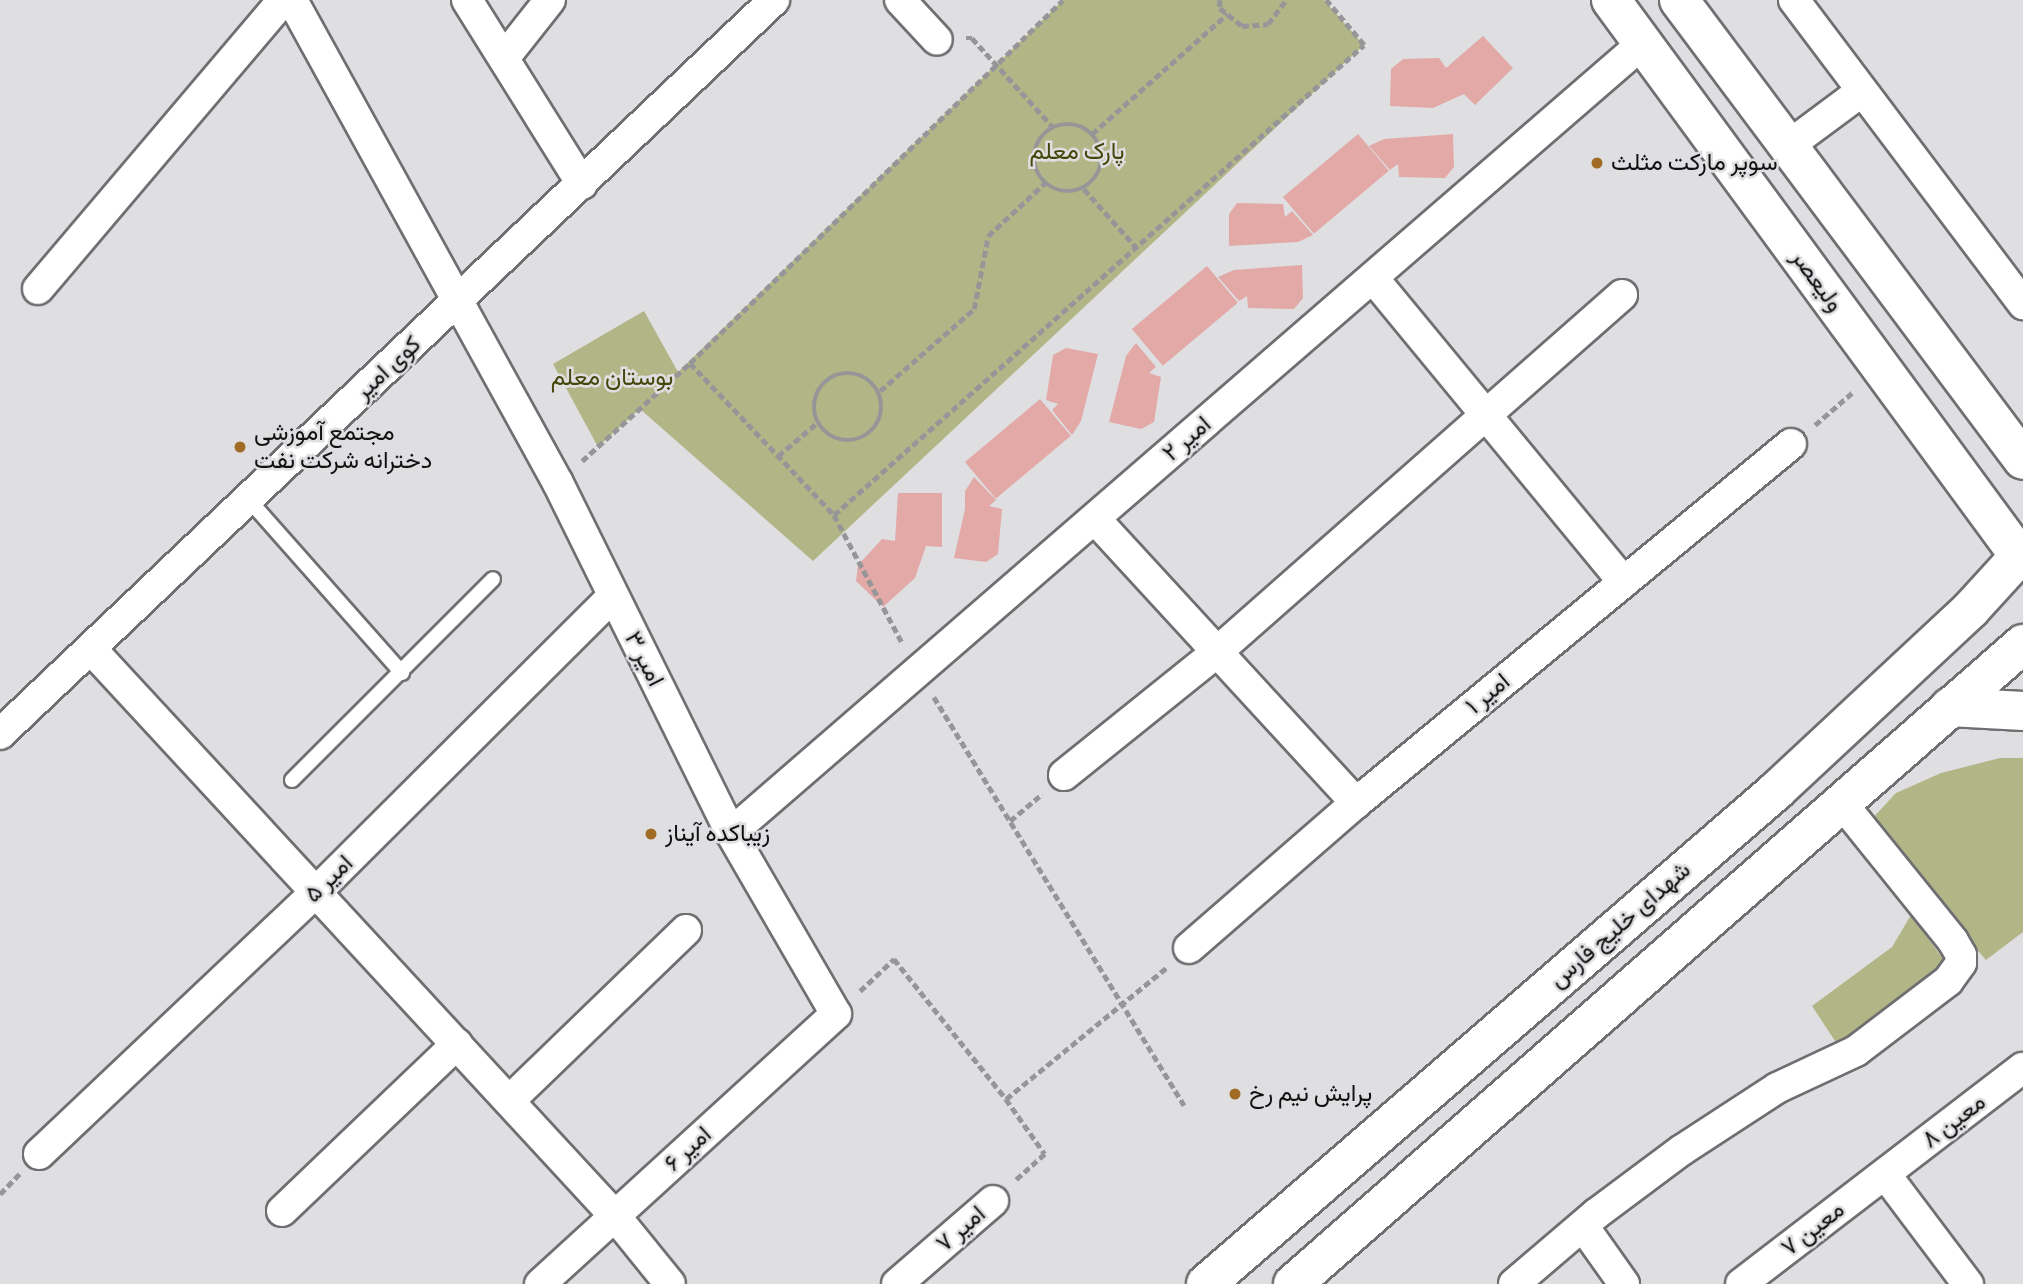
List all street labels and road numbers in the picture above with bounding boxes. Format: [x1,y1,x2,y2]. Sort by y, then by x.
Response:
street label: ولیعصر [1785,244,1849,318]
street label: کوی امیر [349,330,427,406]
street label: امیر ۲ [1157,410,1217,468]
street label: امیر ۳ [618,627,670,691]
street label: امیر ۱ [1460,667,1516,721]
street label: امیر ۵ [299,849,359,909]
street label: شهدای خلیج فارس [1543,856,1697,994]
street label: معین ۸ [1916,1088,1992,1154]
street label: امیر ۶ [658,1120,718,1178]
street label: معین ۷ [1776,1195,1850,1263]
street label: امیر ۷ [930,1200,992,1258]

